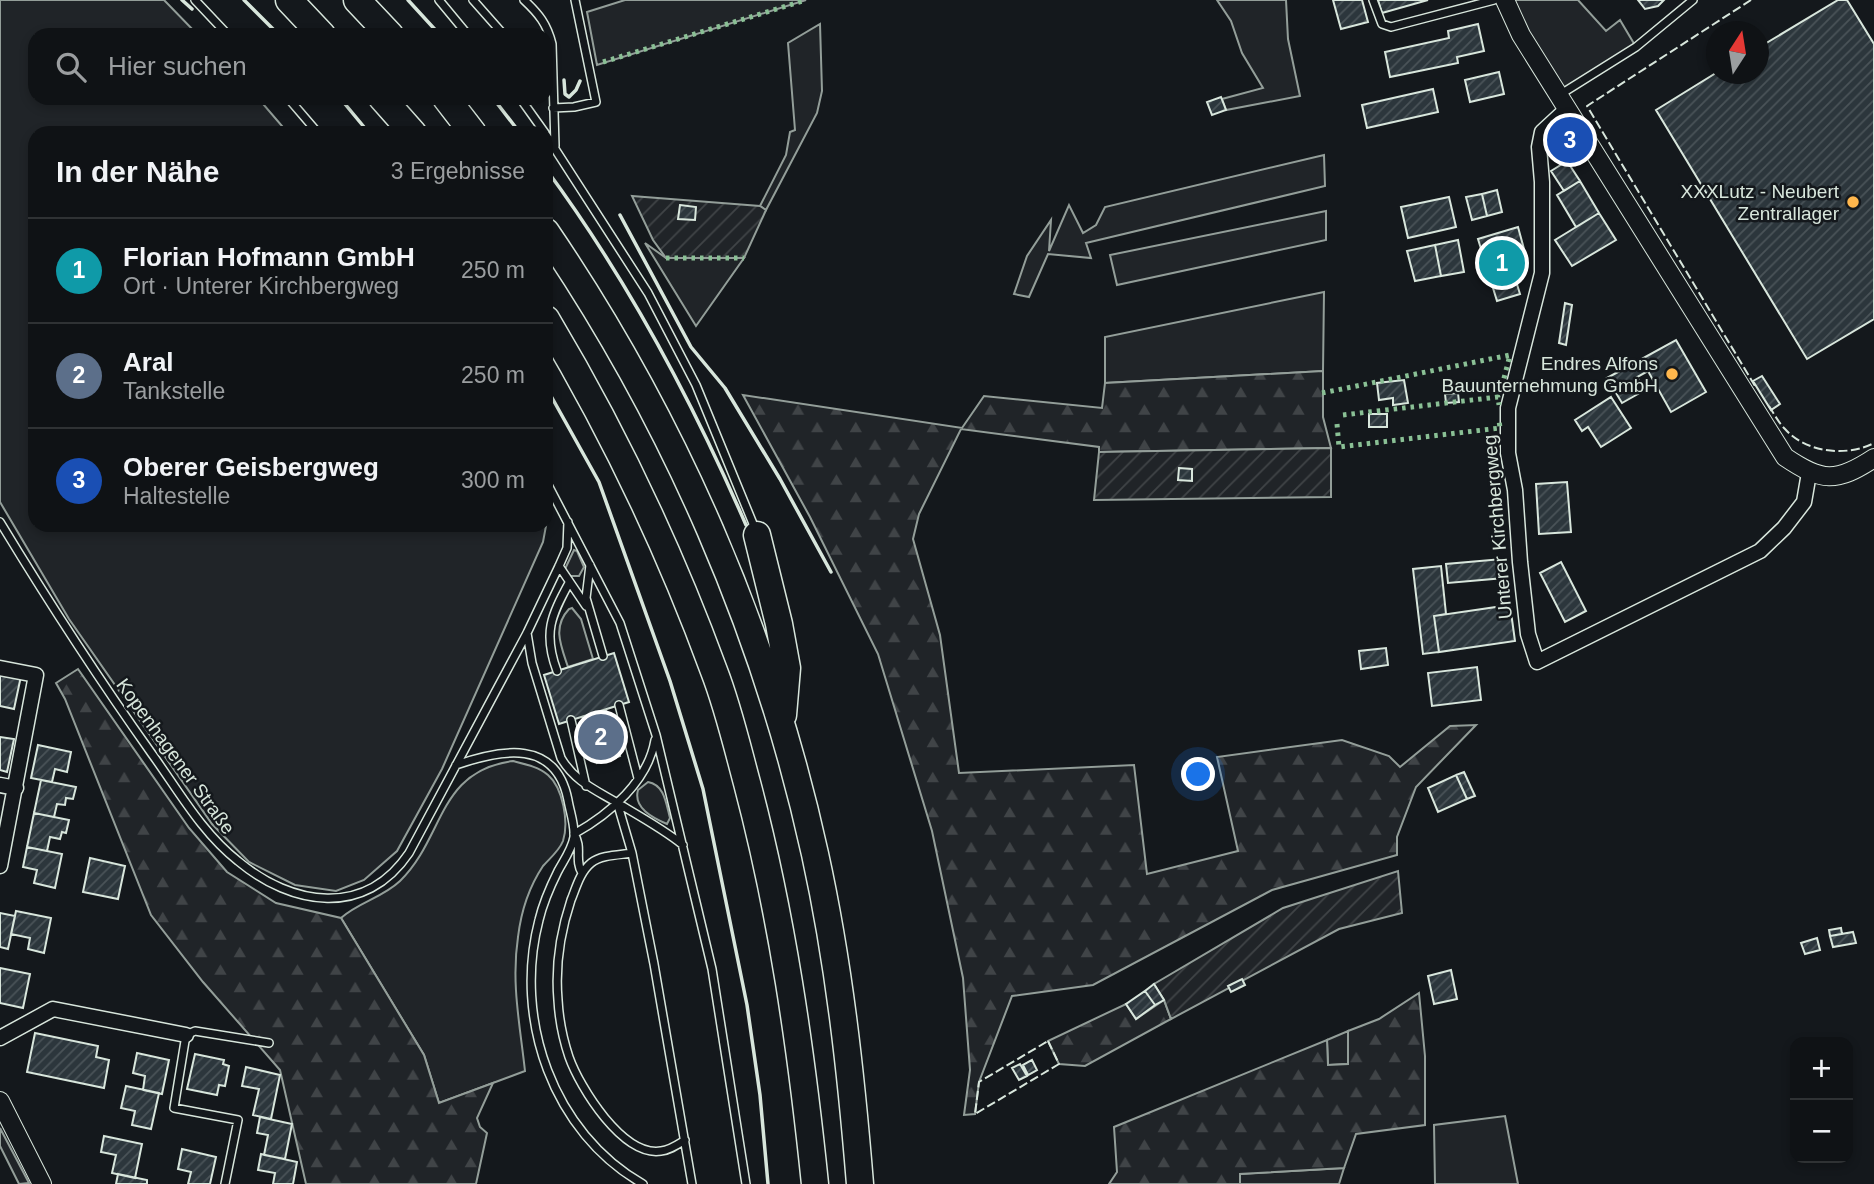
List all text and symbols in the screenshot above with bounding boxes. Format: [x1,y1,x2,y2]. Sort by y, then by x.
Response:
north arrow [1706,21,1769,84]
search box [28,28,553,105]
icon: search [52,48,90,86]
text: Hier suchen [108,51,247,81]
pin: 3 [1547,114,1593,166]
text: In der Nähe [56,155,219,188]
text: 3 Ergebnisse [391,158,525,184]
place label: XXXLutz - Neubert Zentrallager [1681,181,1840,224]
marker: XXXLutz - Neubert Zentrallager [1845,194,1861,210]
pin: 1 [1479,237,1525,289]
text: Florian Hofmann GmbH [123,242,415,272]
text: 1 [73,257,85,283]
text: 250 m [461,257,525,283]
text: Ort · Unterer Kirchbergweg [123,273,399,299]
text: Aral [123,347,174,377]
place label: Endres Alfons Bauunternehmung GmbH [1441,353,1658,396]
text: 2 [73,362,85,388]
text: 250 m [461,362,525,388]
marker: Endres Alfons Bauunternehmung GmbH [1664,366,1680,382]
text: Tankstelle [123,378,225,404]
street label: Unterer Kirchbergweg [1479,434,1516,620]
text: Oberer Geisbergweg [123,452,379,482]
text: 3 [73,467,85,493]
text: 300 m [461,467,525,493]
text: Haltestelle [123,483,230,509]
street label: Kopenhagener Straße [112,674,239,838]
pin: 2 [578,711,624,763]
your location [1181,757,1215,791]
map controls [1790,1037,1853,1163]
button: + [1790,1037,1853,1100]
button: − [1790,1100,1853,1163]

